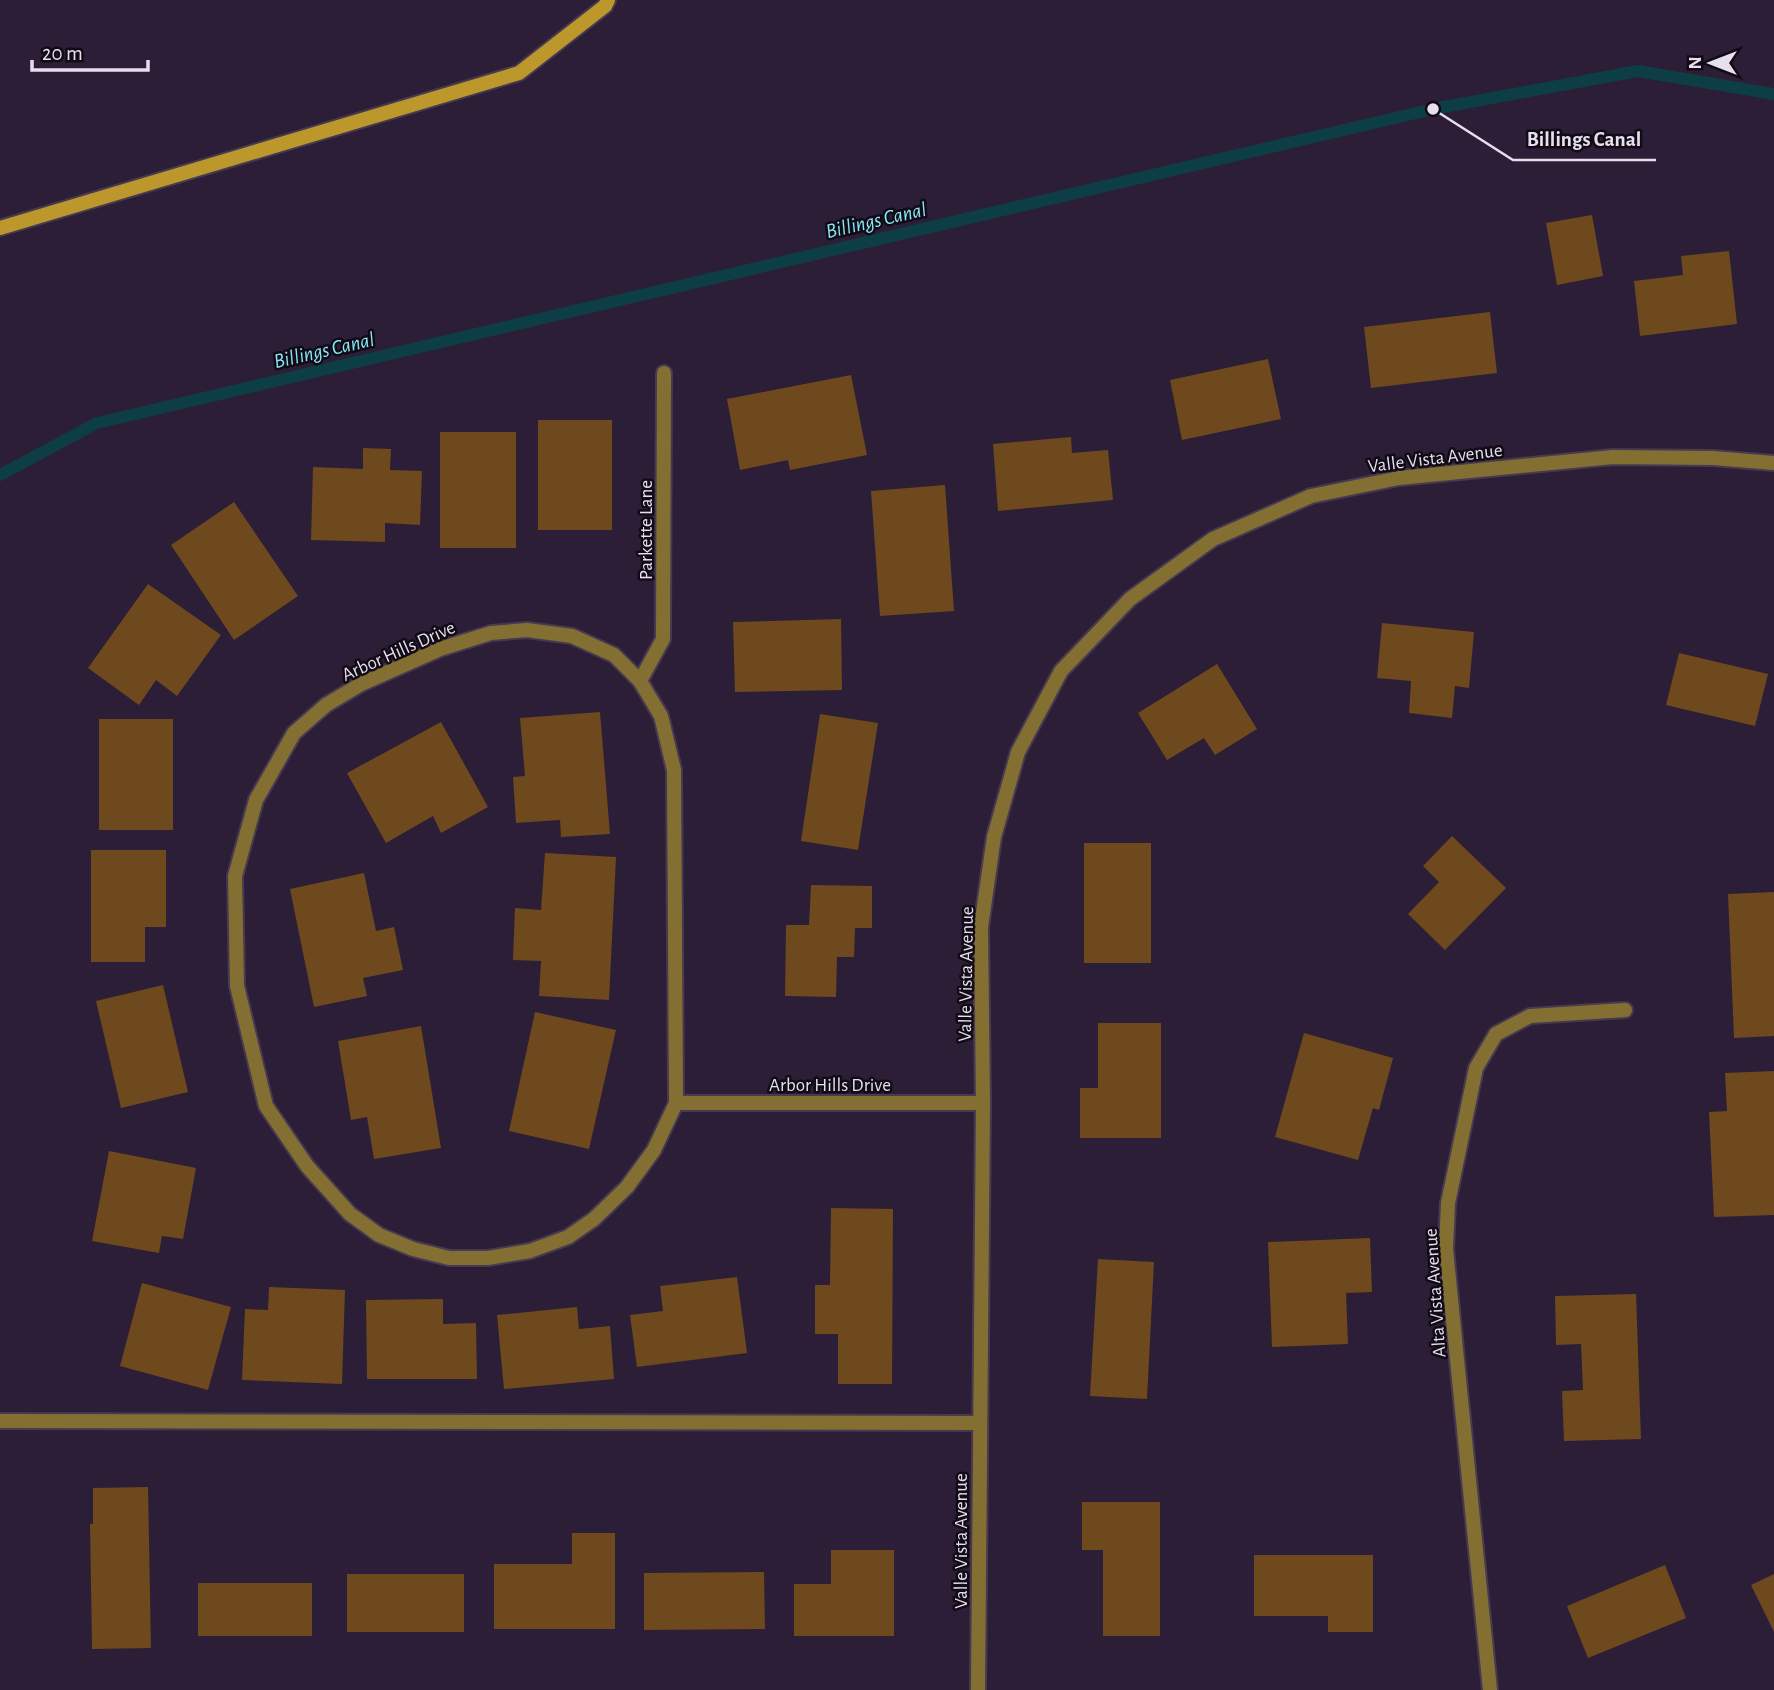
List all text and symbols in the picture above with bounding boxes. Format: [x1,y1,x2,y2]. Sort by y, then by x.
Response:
scale bar [32,28,147,72]
north arrow [1676,28,1746,98]
text: 20 m [42,43,83,64]
text: N [1686,56,1705,70]
callout: Billings Canal [1513,118,1656,160]
text: Billings Canal [1527,129,1641,150]
water label: Billings Canal [824,199,928,242]
water label: Billings Canal [272,329,376,372]
street label: Valle Vista Avenue [1367,441,1504,476]
street label: Parkette Lane [637,480,656,580]
street label: Arbor Hills Drive [339,618,458,685]
street label: Valle Vista Avenue [956,906,977,1042]
street label: Arbor Hills Drive [769,1076,891,1095]
street label: Alta Vista Avenue [1422,1228,1449,1358]
street label: Valle Vista Avenue [952,1473,971,1609]

